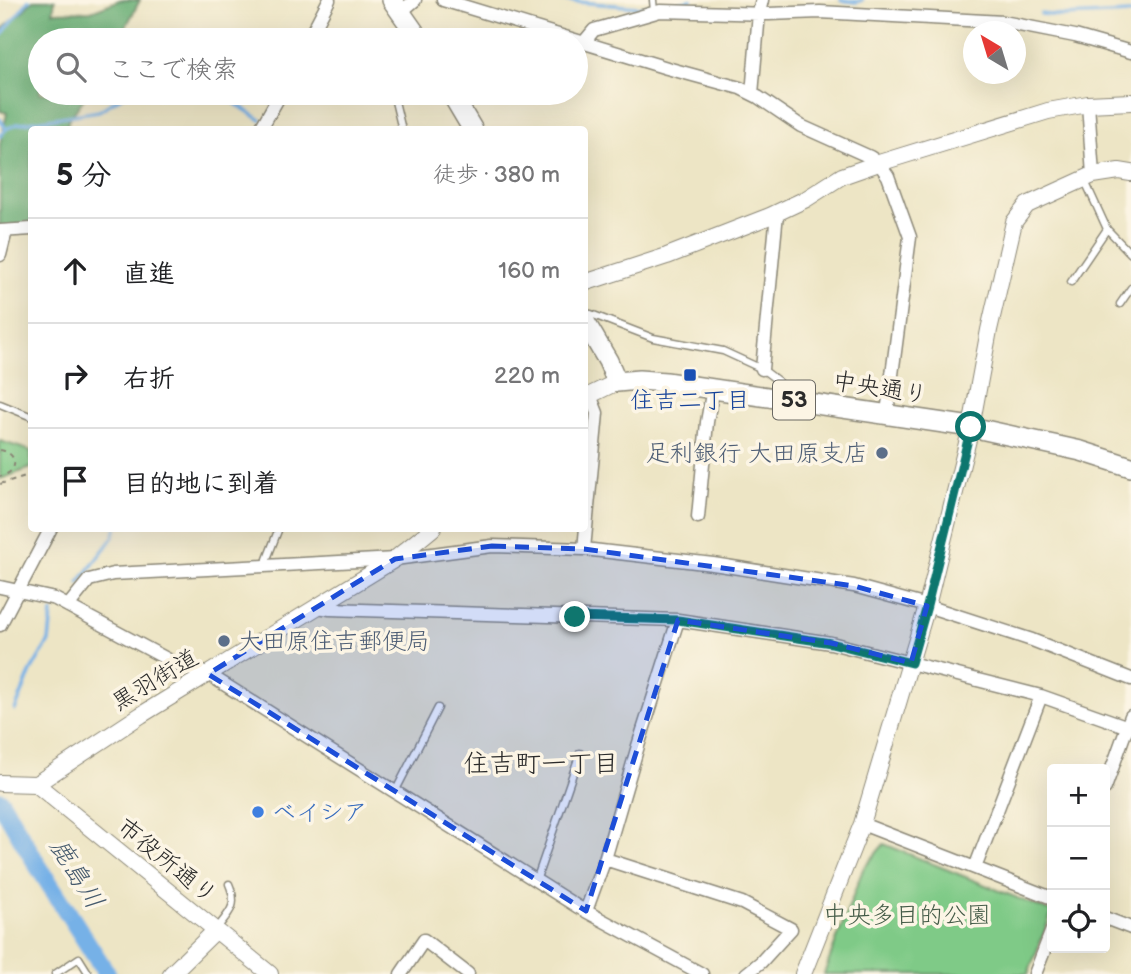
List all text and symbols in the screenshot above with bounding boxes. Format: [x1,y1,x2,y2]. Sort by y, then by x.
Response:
north arrow [963,21,1026,84]
search box [28,28,588,105]
icon: search [52,48,90,86]
text: ここで検索 [108,55,238,86]
text: 5 分 [56,158,111,194]
text: 徒歩 · 380 m [433,161,560,189]
icon: ahead [56,252,94,290]
text: 160 m [498,257,560,285]
text: 直進 [123,259,175,290]
icon: right [56,357,94,395]
text: 220 m [494,362,560,390]
text: 右折 [123,364,175,395]
street label: 中央通り [830,366,930,410]
marker: 住吉二丁目 [682,367,698,383]
road number: 53 [773,380,815,420]
place label: 住吉二丁目 [630,386,750,415]
route start [955,411,986,442]
place label: 足利銀行 大田原支店 [646,439,868,468]
marker: 足利銀行 大田原支店 [874,445,890,461]
icon: arrive [56,462,94,500]
text: 目的地に到着 [123,469,279,500]
route end [559,601,590,632]
place label: 大田原住吉郵便局 [238,627,430,656]
marker: 大田原住吉郵便局 [216,633,232,649]
street label: 黒羽街道 [106,643,204,717]
district label: 住吉町一丁目 [463,749,619,780]
map controls [1047,764,1110,953]
button: + [1047,764,1110,827]
place label: ベイシア [272,798,368,827]
marker: ベイシア [250,804,266,820]
street label: 市役所通り [111,812,223,910]
button: − [1047,827,1110,890]
water label: 鹿島川 [42,833,110,915]
button: locate [1047,890,1110,953]
park label: 中央多目的公園 [823,901,991,930]

